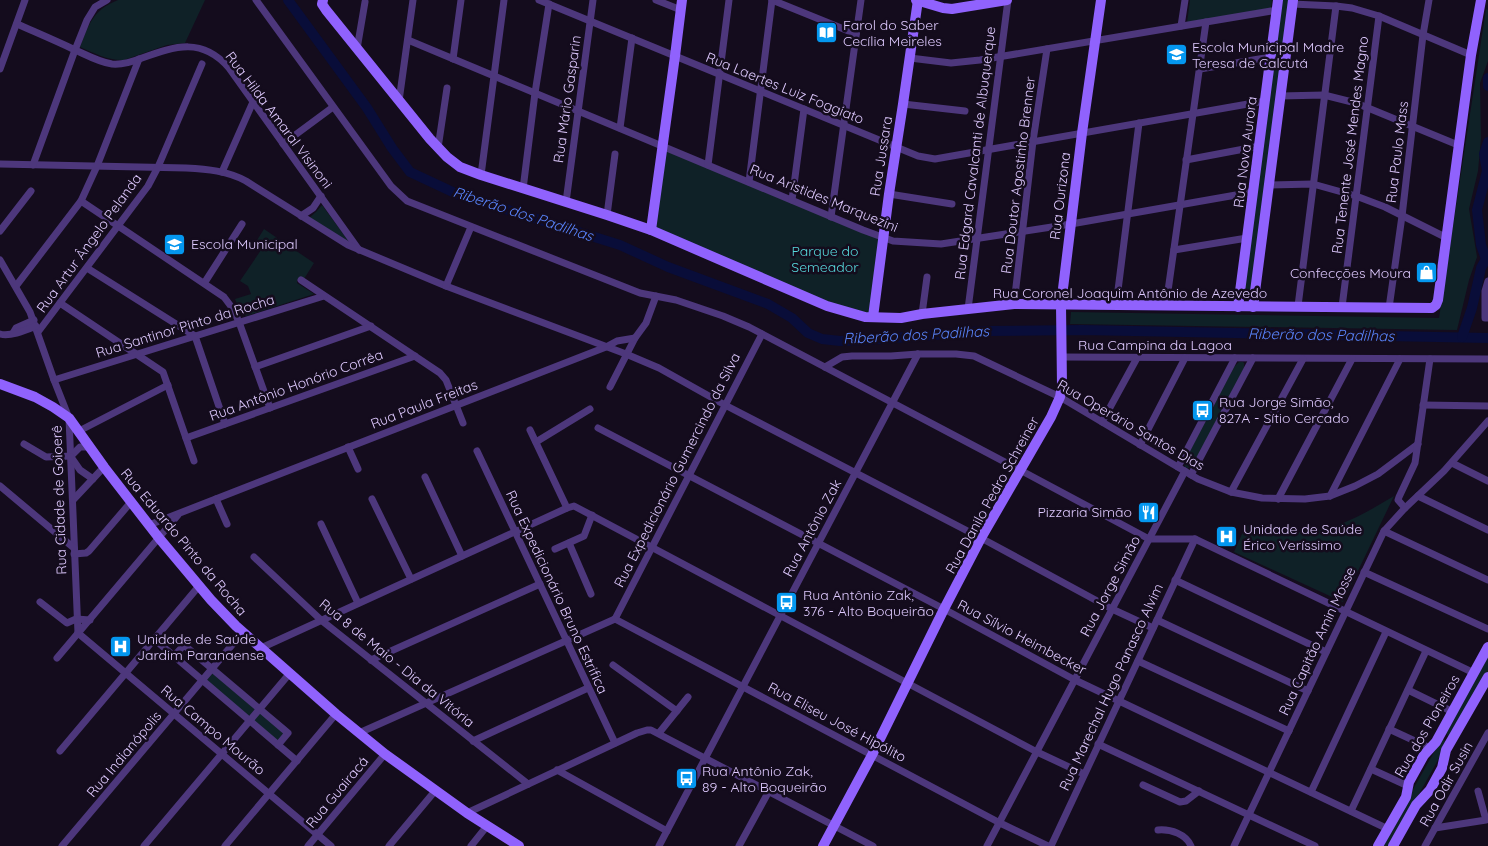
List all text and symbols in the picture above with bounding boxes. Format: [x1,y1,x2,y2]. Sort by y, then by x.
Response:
place label: Farol do Saber Cecília Meireles [843,16,942,50]
library icon: Farol do Saber Cecília Meireles [815,21,839,45]
street label: Rua Edgard Cavalcanti de Albuquerque [951,25,999,281]
street label: Rua Mário Gasparin [549,34,585,164]
street label: Rua Tenente José Mendes Magno [1328,35,1372,255]
place label: Escola Municipal Madre Teresa de Calcutá [1192,38,1344,72]
school or university icon: Escola Municipal Madre Teresa de Calcutá [1164,43,1188,67]
street label: Rua Hilda Amaral Visinoni [222,48,336,192]
street label: Rua Laertes Luiz Foggiato [703,48,867,128]
street label: Rua Doutor Agostinho Brenner [997,75,1039,275]
street label: Rua Nova Aurora [1229,95,1261,209]
street label: Rua Paulo Mass [1382,100,1412,204]
street label: Rua Jussara [866,115,896,197]
street label: Rua Ourizona [1046,151,1074,241]
street label: Rua Aristides Marquezini [747,160,901,236]
street label: Rua Artur Ângelo Pelanda [32,170,146,316]
water label: Riberão dos Padilhas [451,182,597,245]
school or university icon: Escola Municipal [163,232,187,256]
place label: Escola Municipal [191,235,298,253]
park label: Parque do Semeador [791,242,859,276]
shop icon: Confecções Moura [1415,261,1439,285]
place label: Confecções Moura [1290,264,1411,282]
street label: Rua Coronel Joaquim Antônio de Azevedo [993,284,1267,302]
street label: Rua Santinor Pinto da Rocha [93,290,277,362]
water label: Riberão dos Padilhas [842,321,990,348]
water label: Riberão dos Padilhas [1248,324,1395,345]
street label: Rua Campina da Lagoa [1078,336,1232,354]
street label: Rua Antônio Honório Corrêa [207,345,385,425]
street label: Rua Expedicionário Gumercindo da Silva [610,350,744,590]
street label: Rua Paula Freitas [368,375,480,433]
street label: Rua Operário Santos Dias [1054,375,1208,475]
place label: Rua Jorge Simão, 827A - Sítio Cercado [1219,393,1349,427]
bus stop icon: Rua Jorge Simão, 827A - Sítio Cercado [1191,398,1215,422]
street label: Rua Danilo Pedro Schreiner [941,413,1043,577]
street label: Rua Cidade de Goioerê [47,425,71,575]
street label: Rua Eduardo Pinto da Rocha [117,465,251,619]
street label: Rua Antônio Zak [779,476,845,580]
street label: Rua Expedicionário Bruno Estrifica [502,487,612,697]
restaurant icon: Pizzaria Simão [1136,500,1160,524]
place label: Pizzaria Simão [1038,503,1132,521]
place label: Unidade de Saúde Érico Veríssimo [1243,520,1362,554]
hospital icon: Unidade de Saúde Érico Veríssimo [1215,525,1239,549]
street label: Rua Jorge Simão [1076,532,1144,640]
street label: Rua Capitão Amin Mosse [1275,564,1359,718]
street label: Rua Marechal Hugo Panasco Alvim [1055,581,1167,793]
place label: Rua Antônio Zak, 376 - Alto Boqueirão [803,586,934,620]
bus stop icon: Rua Antônio Zak, 376 - Alto Boqueirão [775,591,799,615]
street label: Rua 8 de Maio - Dia da Vitória [316,595,478,731]
street label: Rua Sílvio Heimbecker [954,595,1090,679]
place label: Unidade de Saúde Jardim Paranaense [137,630,264,664]
hospital icon: Unidade de Saúde Jardim Paranaense [109,635,133,659]
street label: Rua dos Pioneiros [1390,671,1464,781]
street label: Rua Eliseu José Hipólito [765,678,909,766]
street label: Rua Campo Mourão [157,681,269,779]
street label: Rua Indianópolis [83,707,165,801]
street label: Rua Odir Susin [1415,738,1477,830]
street label: Rua Guairacá [302,752,372,832]
place label: Rua Antônio Zak, 89 - Alto Boqueirão [702,762,827,796]
bus stop icon: Rua Antônio Zak, 89 - Alto Boqueirão [674,767,698,791]

